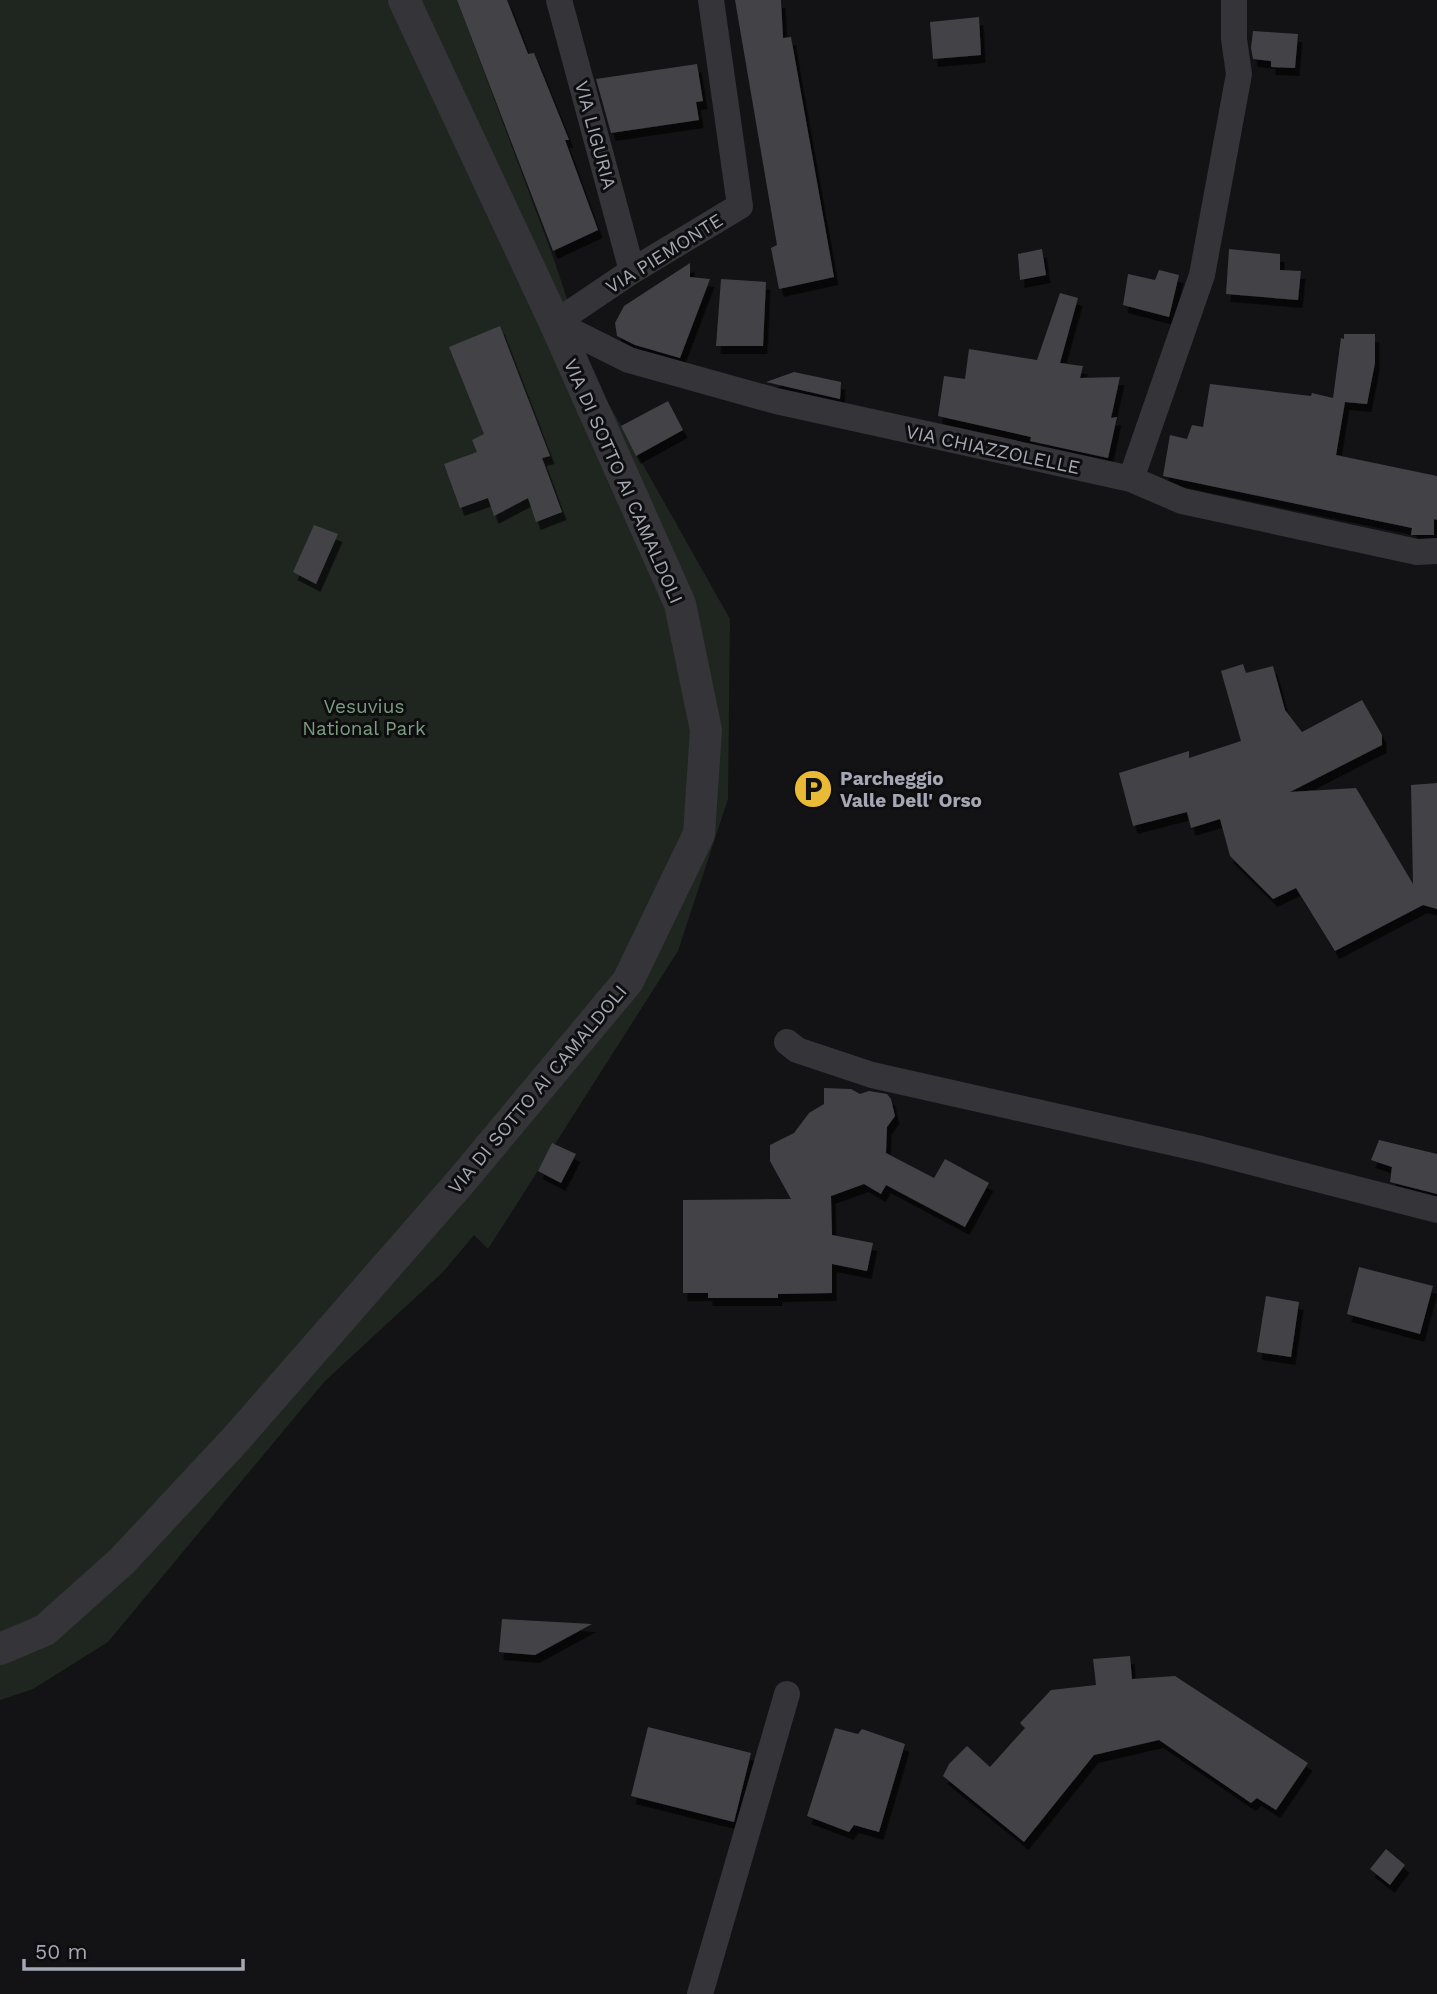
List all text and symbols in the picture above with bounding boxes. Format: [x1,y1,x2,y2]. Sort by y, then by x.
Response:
street label: VIA LIGURIA [570,78,621,192]
street label: VIA PIEMONTE [602,208,727,299]
street label: VIA DI SOTTO AI CAMALDOLI [559,355,688,607]
street label: VIA CHIAZZOLELLE [904,420,1082,479]
park label: Vesuvius National Park [302,695,426,740]
place label: Parcheggio Valle Dell' Orso [840,767,982,812]
parking icon: Parcheggio Valle Dell' Orso [792,768,834,810]
street label: VIA DI SOTTO AI CAMALDOLI [443,980,632,1198]
scale bar [24,1927,243,1971]
text: 50 m [35,1939,87,1964]

